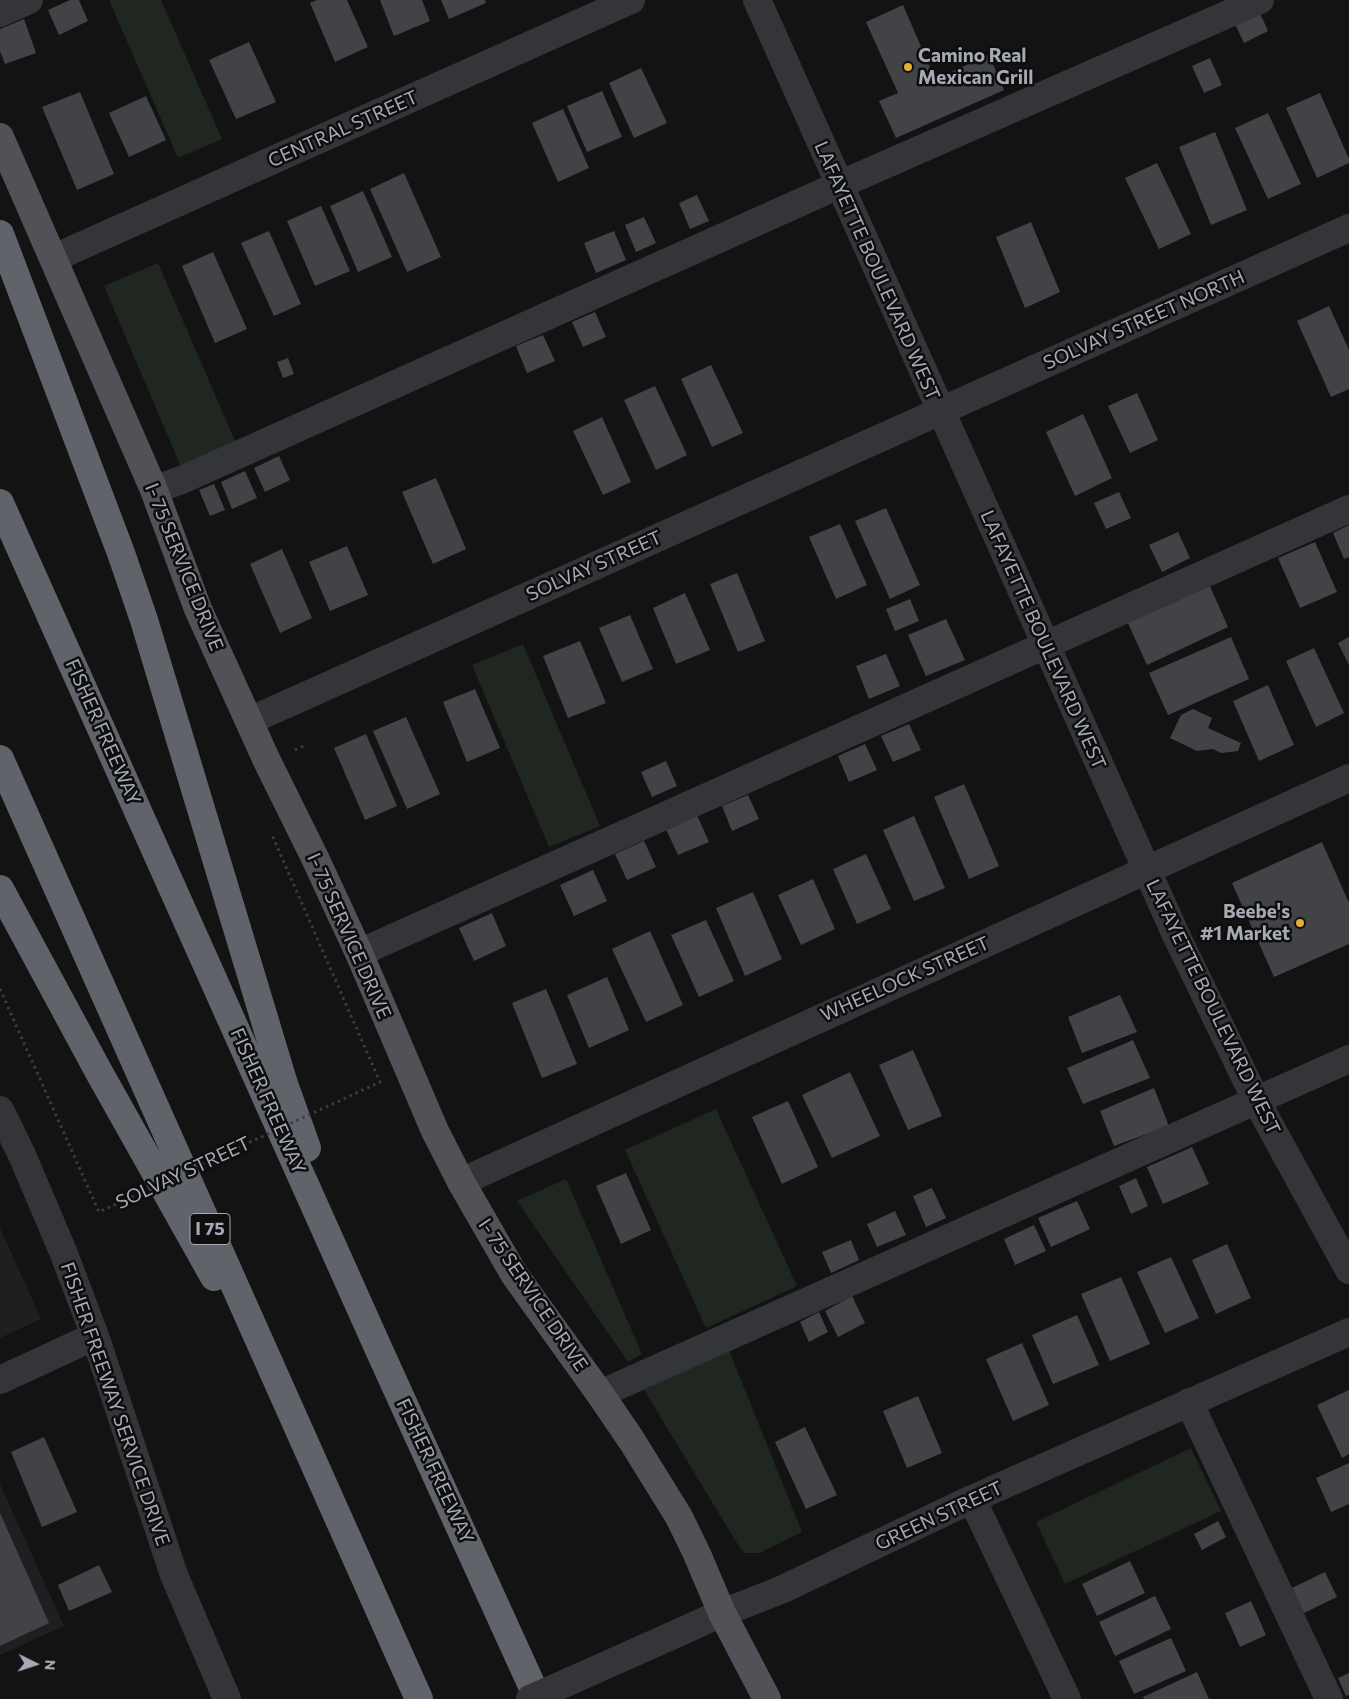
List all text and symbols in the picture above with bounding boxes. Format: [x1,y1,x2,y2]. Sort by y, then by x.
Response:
place label: Camino Real Mexican Grill [918,45,1033,89]
marker: Camino Real Mexican Grill [902,61,914,73]
street label: CENTRAL STREET [265,86,421,172]
street label: LAFAYETTE BOULEVARD WEST [809,138,945,404]
street label: SOLVAY STREET NORTH [1040,265,1248,375]
street label: I- 75 SERVICE DRIVE [140,480,228,654]
street label: LAFAYETTE BOULEVARD WEST [975,507,1111,773]
street label: SOLVAY STREET [523,526,665,606]
street label: FISHER FREEWAY [61,656,145,808]
street label: I- 75 SERVICE DRIVE [302,850,396,1022]
street label: LAFAYETTE BOULEVARD WEST [1141,876,1285,1138]
place label: Beebe's #1 Market [1200,901,1290,945]
marker: Beebe's #1 Market [1294,917,1306,929]
street label: WHEELOCK STREET [817,932,993,1026]
street label: FISHER FREEWAY [226,1025,310,1177]
street label: SOLVAY STREET [112,1132,254,1214]
road number: I 75 [190,1214,230,1244]
street label: I- 75 SERVICE DRIVE [474,1214,592,1376]
street label: FISHER FREEWAY SERVICE DRIVE [56,1259,174,1549]
street label: FISHER FREEWAY [391,1395,479,1547]
street label: GREEN STREET [872,1477,1006,1555]
north arrow [10,1639,60,1689]
text: N [42,1659,59,1671]

